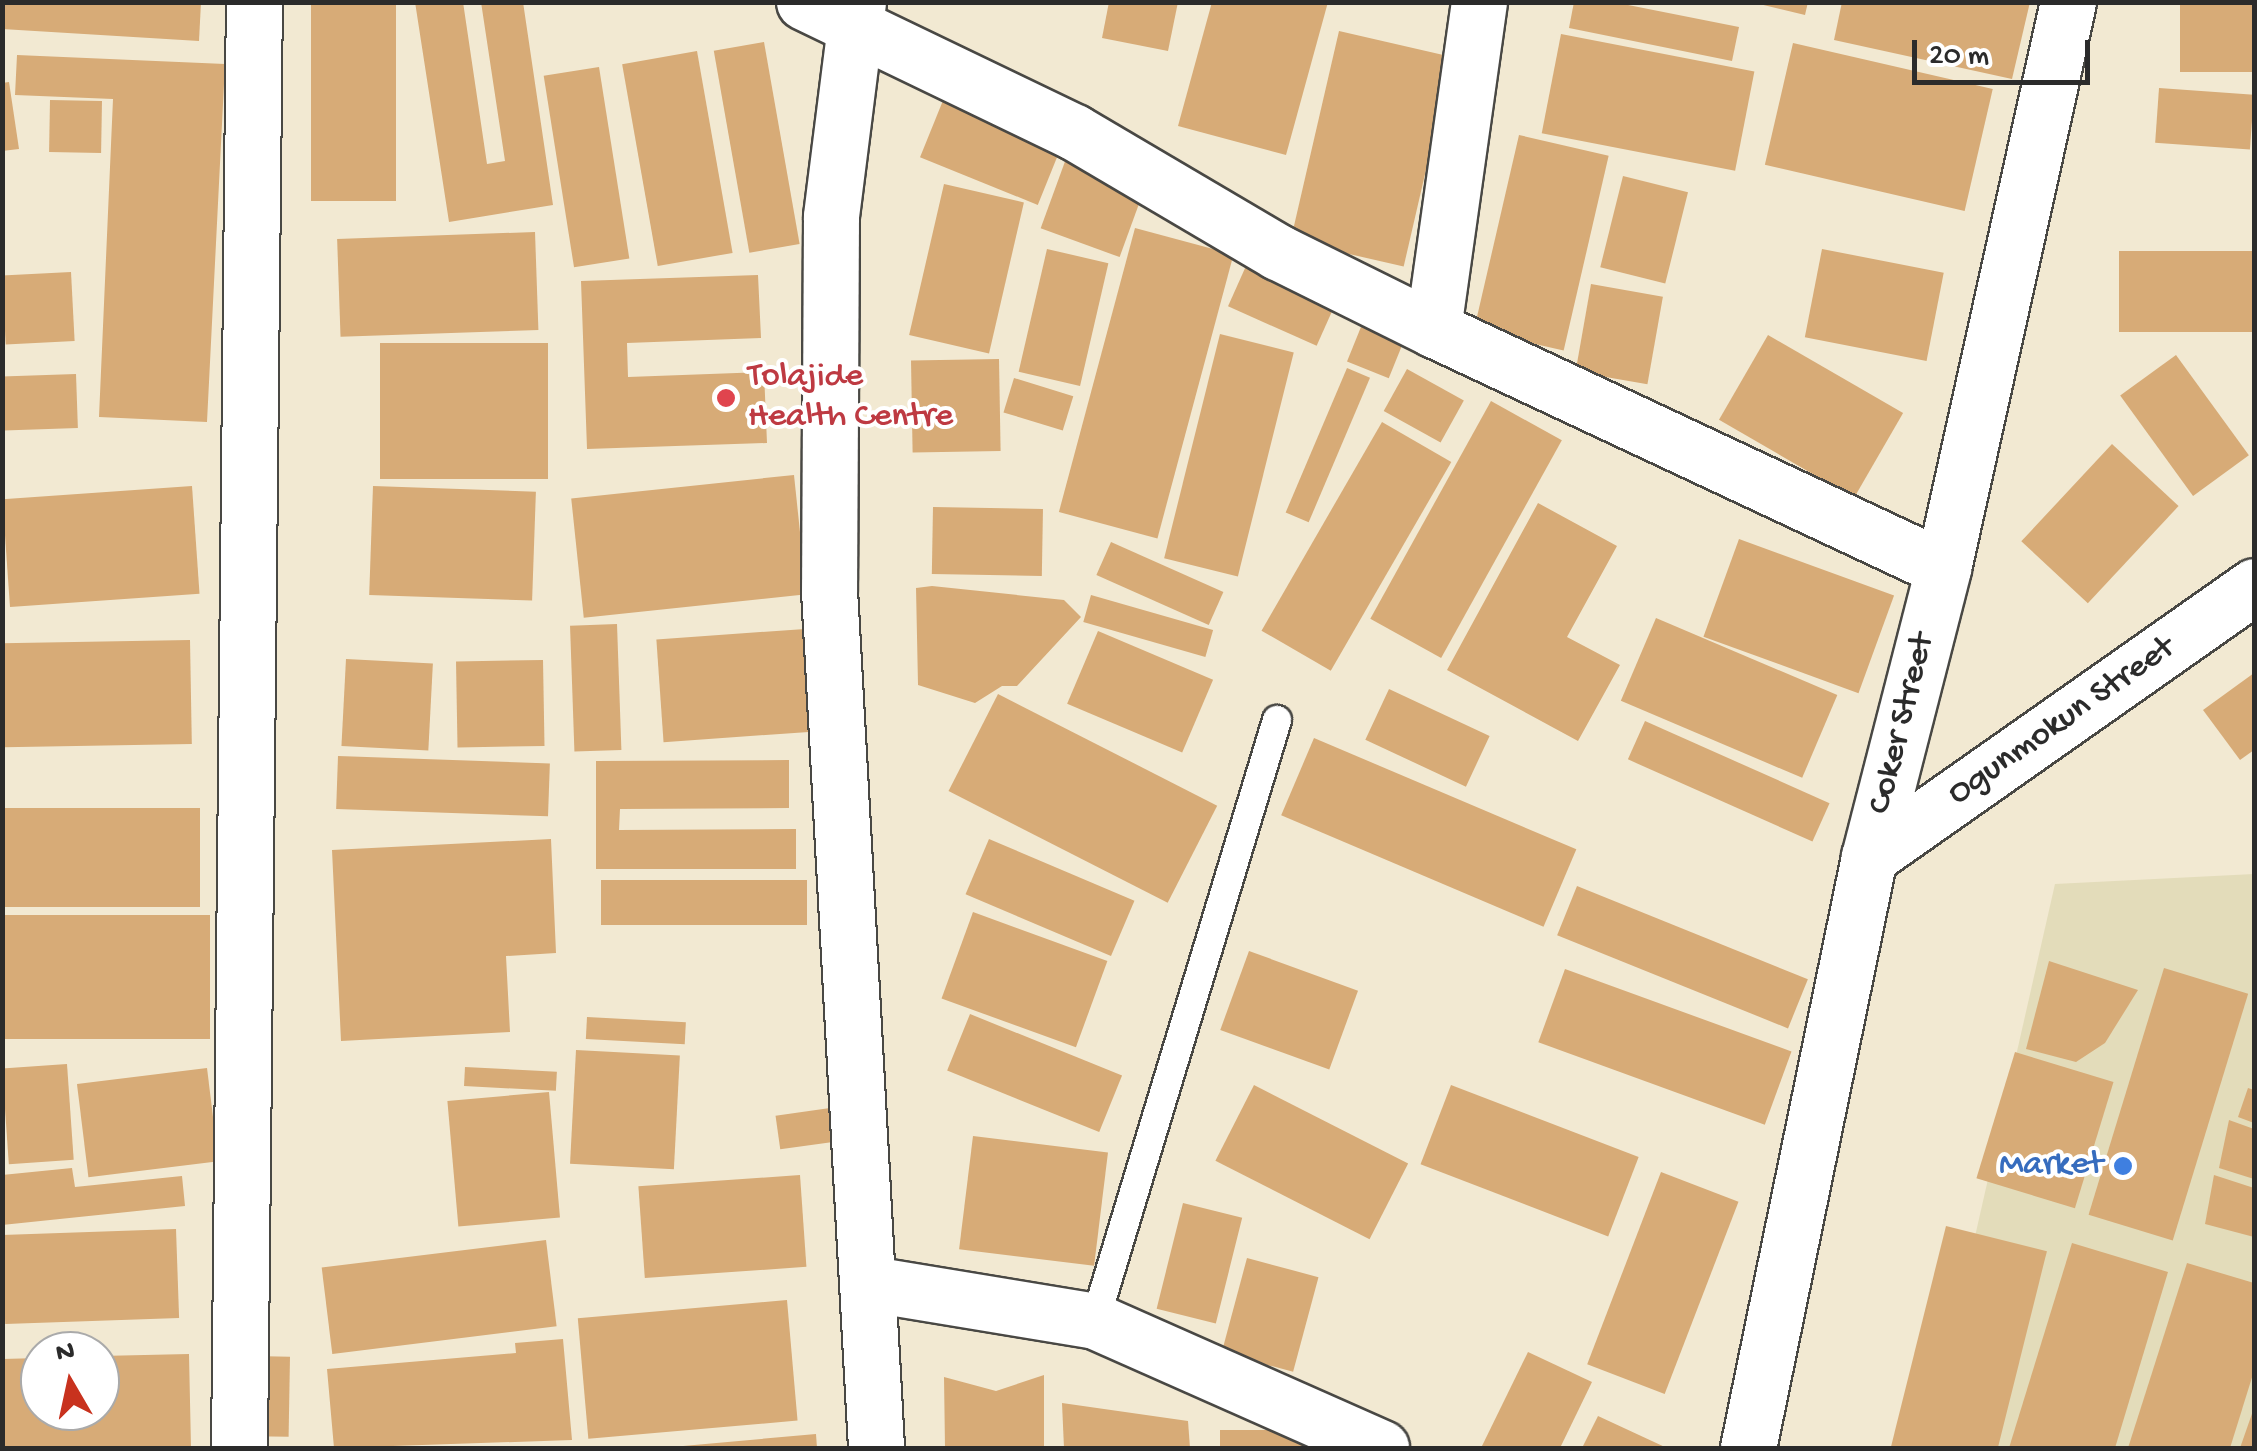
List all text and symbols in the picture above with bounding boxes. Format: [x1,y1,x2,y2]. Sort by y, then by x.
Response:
scale bar [1917,20,2094,82]
text: 20 m [1929,40,1989,75]
place label: Tolajide Health Centre [748,357,953,439]
marker: Tolajide Health Centre [713,385,739,411]
street label: Ogunmokun Street [1940,628,2184,816]
street label: Coker Street [1860,629,1946,819]
place label: Market [1999,1145,2103,1187]
marker: Market [2112,1155,2134,1177]
north arrow [20,1331,120,1431]
text: N [54,1335,77,1371]

